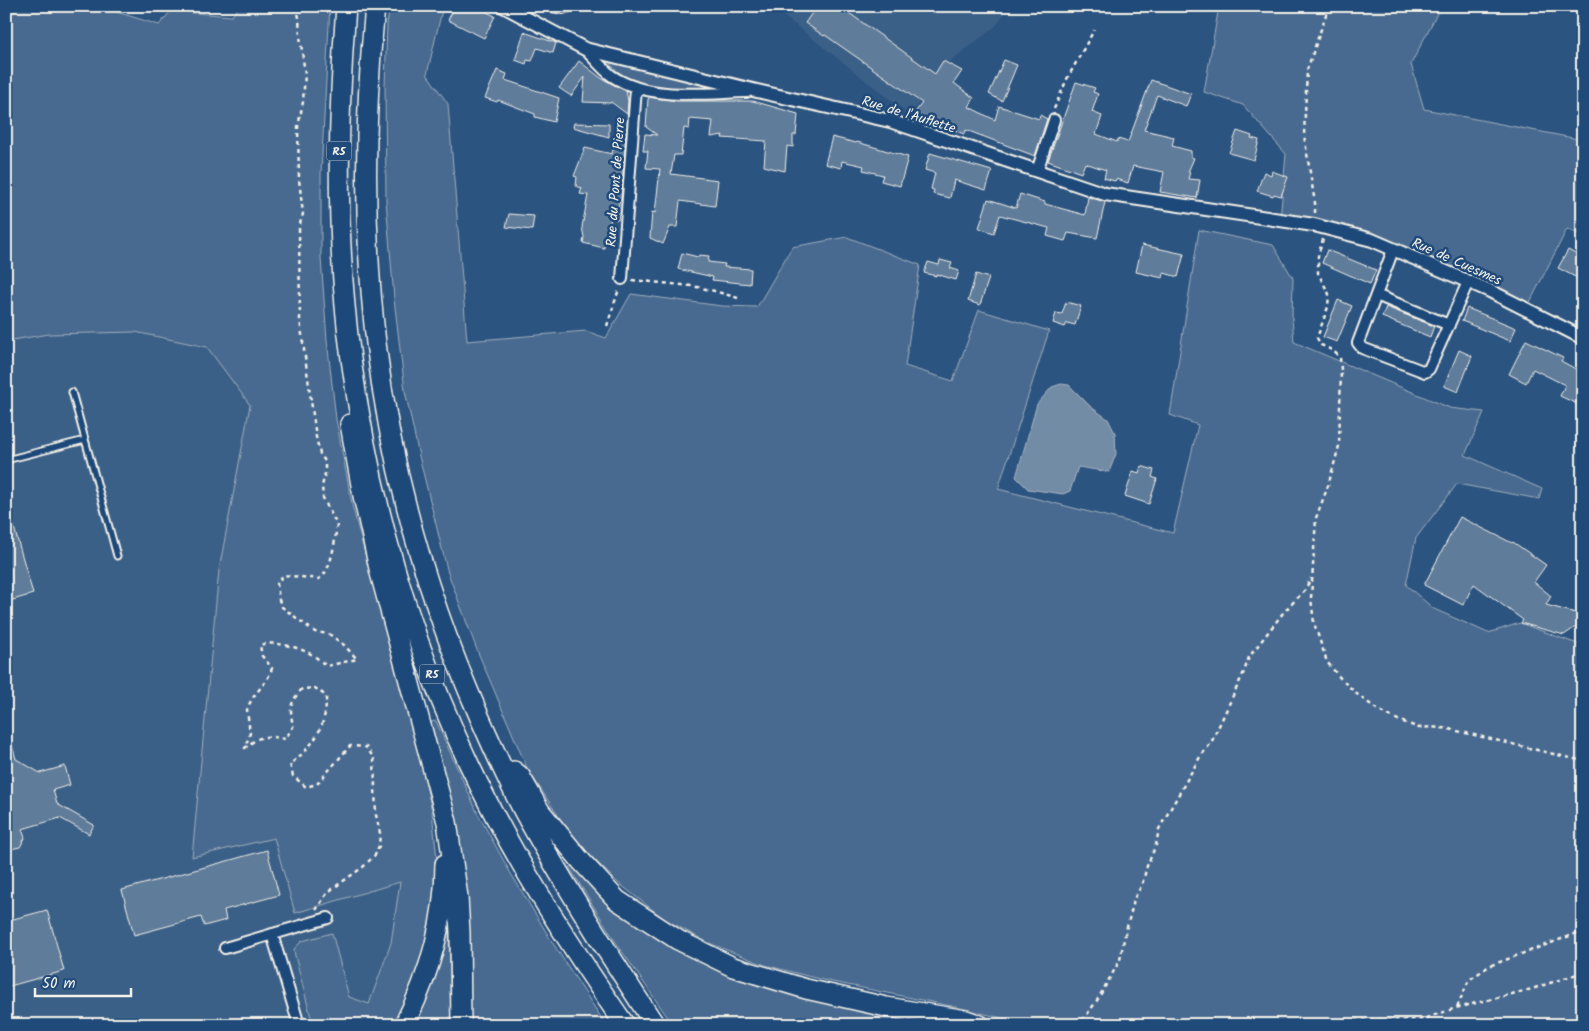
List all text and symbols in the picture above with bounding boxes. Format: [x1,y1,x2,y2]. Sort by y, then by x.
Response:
street label: Rue de l'Auflette [859,90,959,140]
street label: Rue du Pont de Pierre [600,116,632,248]
road number: R5 [326,142,352,160]
street label: Rue de Cuesmes [1408,232,1505,292]
road number: R5 [420,664,444,684]
scale bar [35,966,131,998]
text: 50 m [42,972,76,996]

